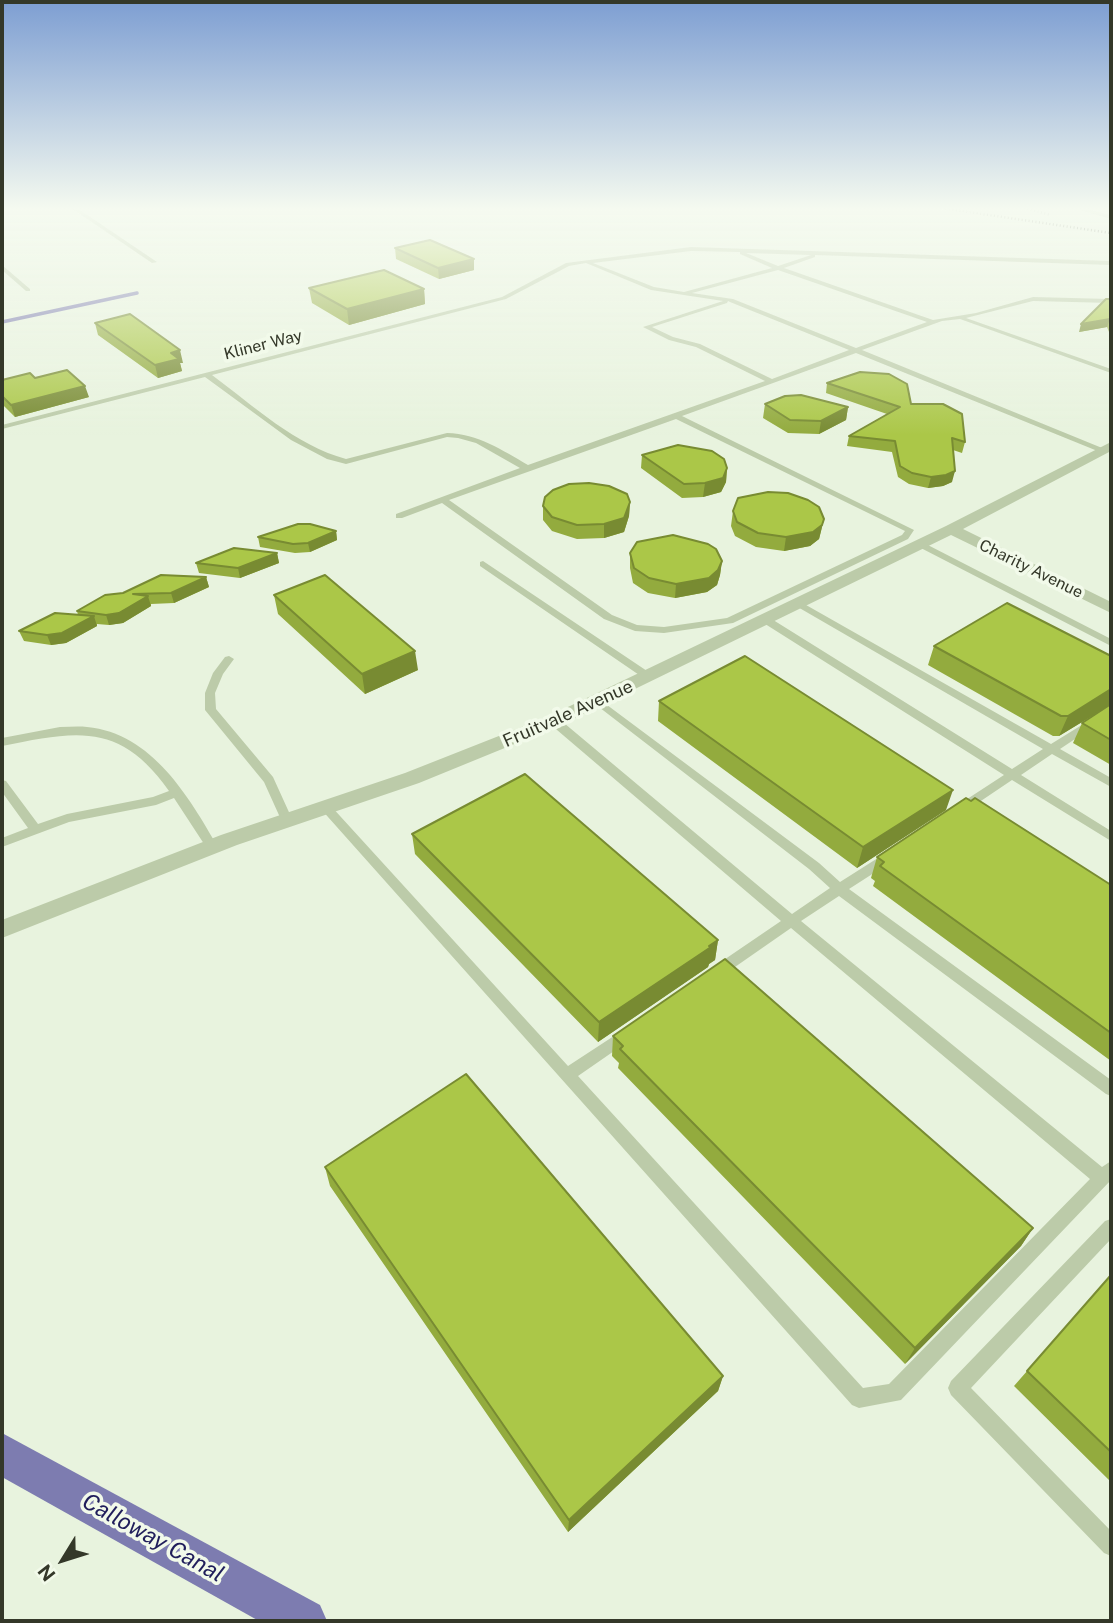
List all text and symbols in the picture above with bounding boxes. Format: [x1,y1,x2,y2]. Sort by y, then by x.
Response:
street label: Kliner Way [222,326,304,364]
street label: Charity Avenue [976,536,1086,602]
street label: Fruitvale Avenue [500,676,636,752]
water label: Calloway Canal [77,1488,229,1588]
north arrow [28,1525,98,1595]
text: N [33,1560,60,1586]

